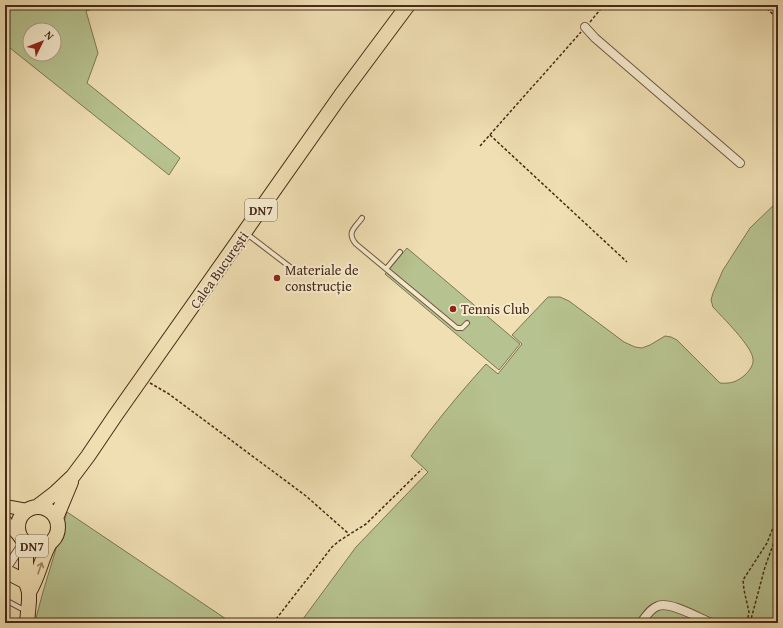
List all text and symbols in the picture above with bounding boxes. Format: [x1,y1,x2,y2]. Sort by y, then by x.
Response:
north arrow [22,22,62,62]
text: N [41,27,58,44]
road number: DN7 [245,199,277,221]
street label: Calea București [185,227,253,313]
place label: Materiale de construcție [285,260,359,296]
marker: Materiale de construcție [272,273,282,283]
place label: Tennis Club [461,299,530,319]
marker: Tennis Club [448,304,458,314]
road number: DN7 [16,535,48,557]
one-way arrow [36,562,44,574]

